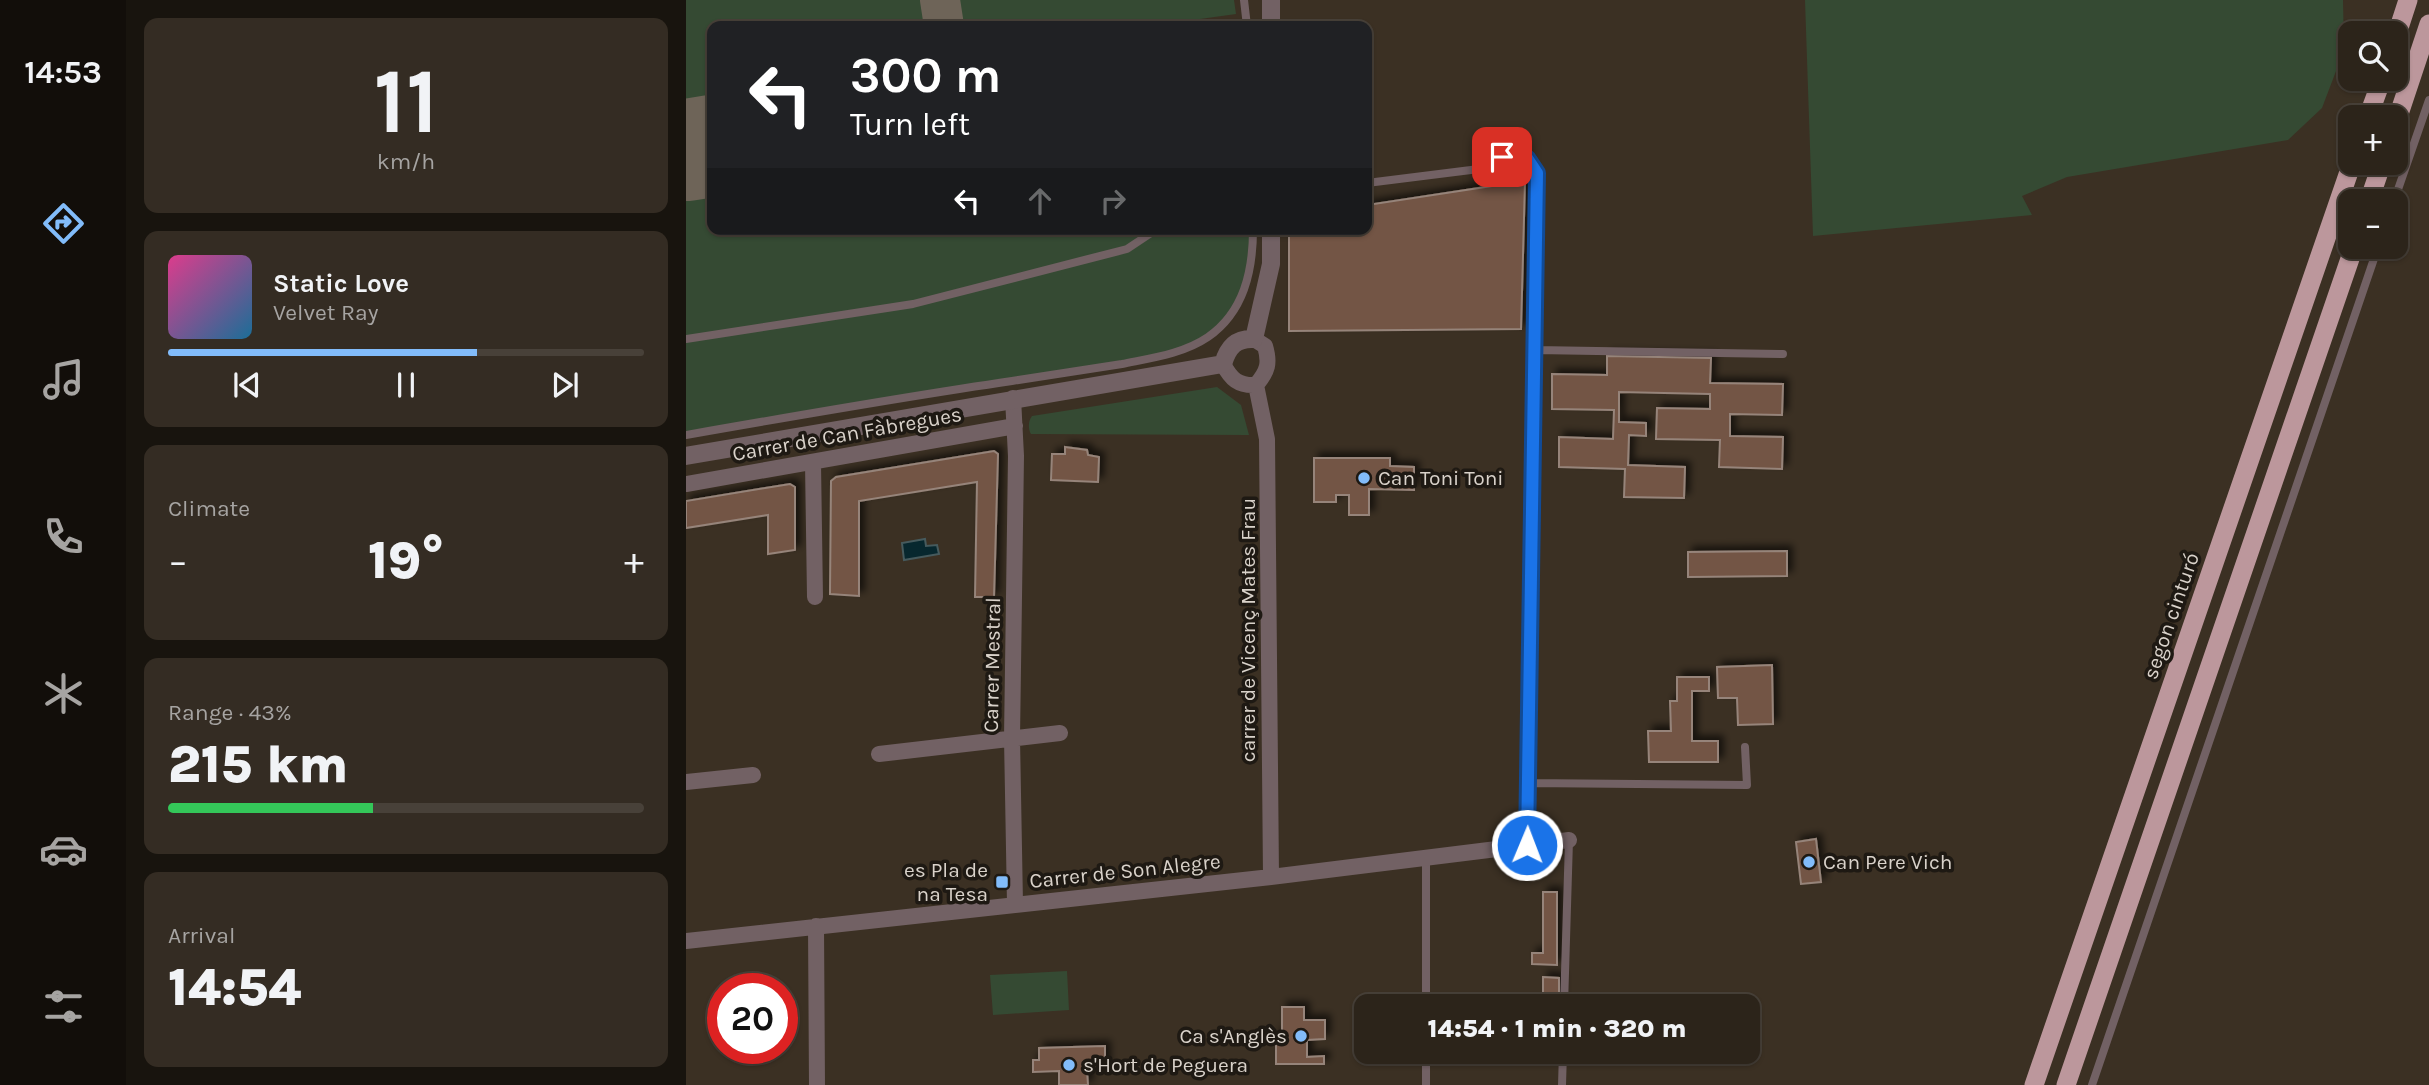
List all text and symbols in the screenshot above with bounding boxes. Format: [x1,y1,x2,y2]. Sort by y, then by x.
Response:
map controls [2338,21,2408,259]
button: search [2338,21,2408,91]
text: 300 m [850,47,1001,104]
text: 11 [374,49,438,155]
icon: left [735,49,826,140]
text: 14:53 [24,54,102,91]
button: + [2338,105,2408,175]
text: Turn left [850,106,970,143]
pin [1472,127,1532,187]
icon: arrive [1483,138,1521,176]
text: km/h [377,148,435,175]
icon: left [948,182,986,220]
icon: ahead [1021,182,1059,220]
icon: right [1094,182,1132,220]
button: − [2338,189,2408,259]
icon: directions [39,199,88,248]
text: Static Love [273,268,409,299]
text: Velvet Ray [273,299,378,326]
icon: music [39,355,88,404]
icon: previous [228,366,266,404]
icon: pause [387,366,425,404]
icon: next [546,366,584,404]
street label: Carrer de Can Fàbregues [730,402,964,466]
place label: Can Toni Toni [1378,466,1504,490]
marker: Can Toni Toni [1356,470,1372,486]
text: Climate [168,495,250,522]
street label: carrer de Vicenç Mates Frau [1236,498,1260,762]
icon: phone [39,512,88,561]
text: 19° [368,530,444,591]
text: − [168,539,188,584]
text: + [624,539,644,584]
street label: segon cinturó [2138,550,2204,682]
street label: Carrer Mestral [979,597,1005,733]
icon: climate [39,669,88,718]
text: Range · 43% [168,699,292,726]
text: 215 km [168,734,348,795]
position arrow [1490,808,1564,882]
icon: car [39,825,88,874]
street label: Carrer de Son Alegre [1028,849,1222,893]
place label: Can Pere Vich [1823,850,1952,874]
marker: Can Pere Vich [1801,854,1817,870]
place label: es Pla de na Tesa [904,858,988,906]
marker: es Pla de na Tesa [994,874,1010,890]
text: Arrival [168,922,235,949]
text: 14:54 [168,957,301,1018]
speed limit sign: 20 [707,973,798,1064]
icon: filters [39,982,88,1031]
text: 14:54 · 1 min · 320 m [1428,1013,1686,1044]
place label: Ca s'Anglès [1179,1024,1287,1048]
marker: Ca s'Anglès [1293,1028,1309,1044]
place label: s'Hort de Peguera [1083,1053,1248,1077]
marker: s'Hort de Peguera [1061,1057,1077,1073]

